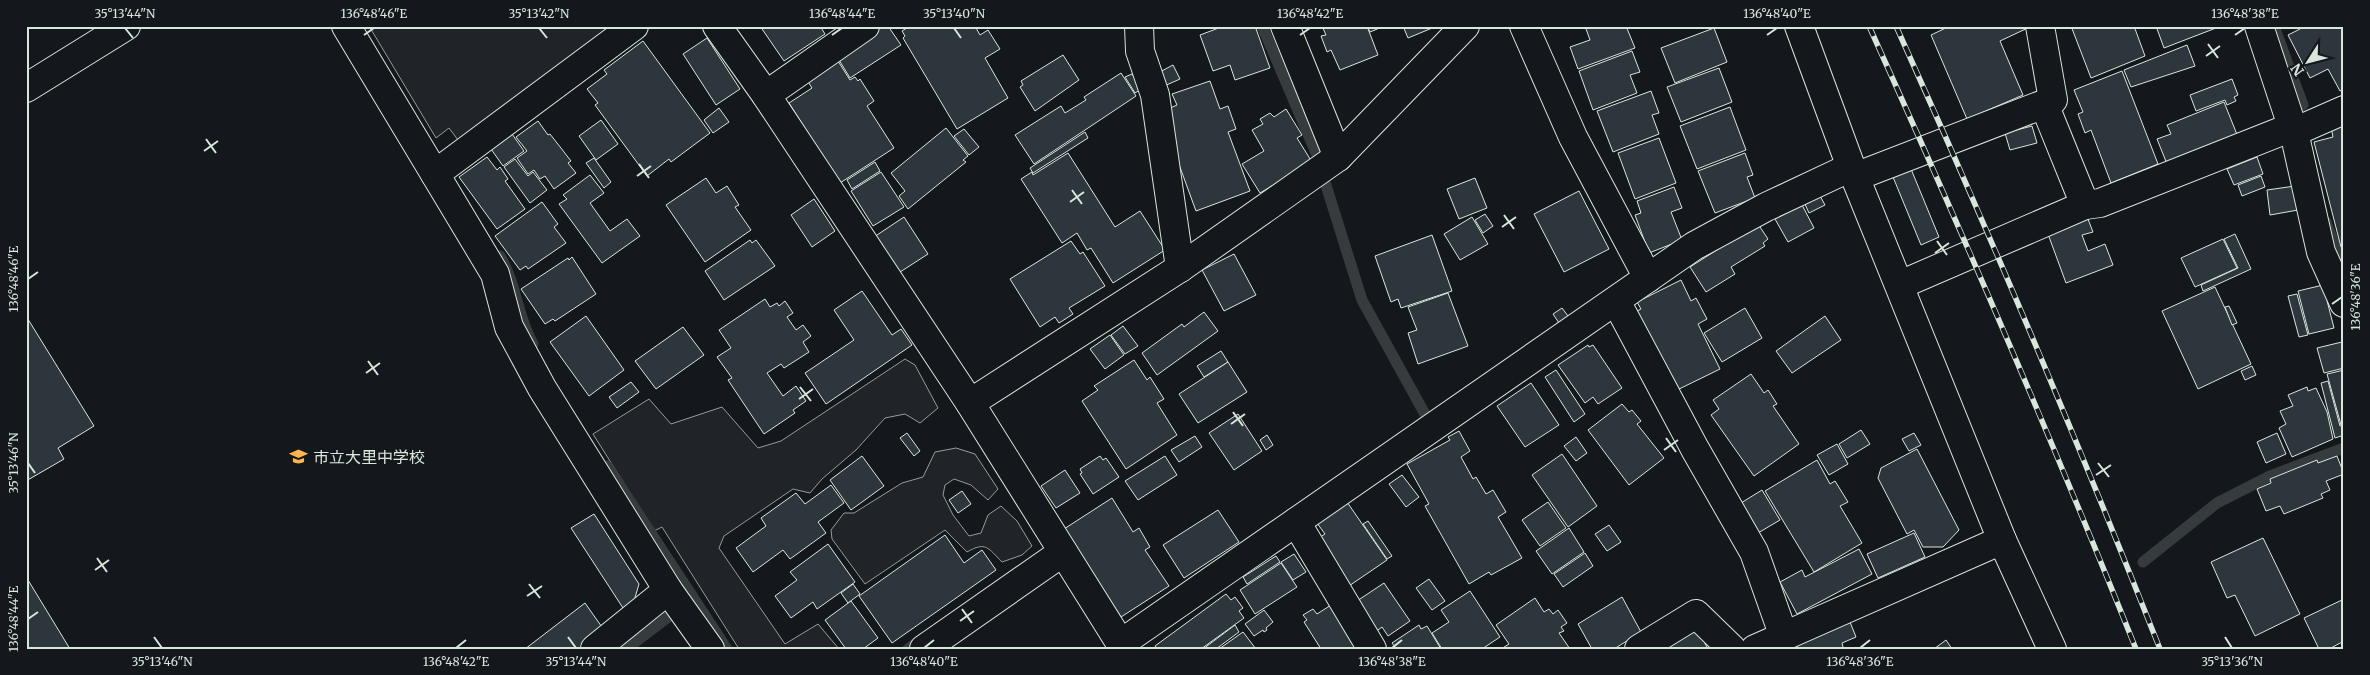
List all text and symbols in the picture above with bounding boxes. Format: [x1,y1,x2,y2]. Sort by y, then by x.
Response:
text: 35°13'44"N [95,6,156,21]
text: 136°48'46"E [341,6,408,21]
text: 35°13'42"N [509,6,570,21]
text: 136°48'44"E [809,6,875,21]
text: 35°13'40"N [923,6,986,21]
text: 136°48'42"E [1277,6,1343,21]
text: 136°48'40"E [1743,6,1811,21]
text: 136°48'38"E [2211,6,2279,21]
north arrow [2282,38,2332,88]
text: N [2287,60,2308,79]
text: 136°48'46"E [6,245,21,312]
text: 136°48'36"E [2348,263,2363,330]
text: 35°13'46"N [6,432,21,494]
school or university icon: 市立大里中学校 [289,447,309,467]
place label: 市立大里中学校 [313,447,425,467]
text: 136°48'44"E [6,586,21,652]
text: 35°13'46"N [132,654,193,669]
text: 136°48'42"E [423,654,489,669]
text: 35°13'44"N [546,654,607,669]
text: 136°48'40"E [890,654,958,669]
text: 136°48'38"E [1358,654,1426,669]
text: 136°48'36"E [1827,654,1894,669]
text: 35°13'36"N [2201,654,2264,669]

